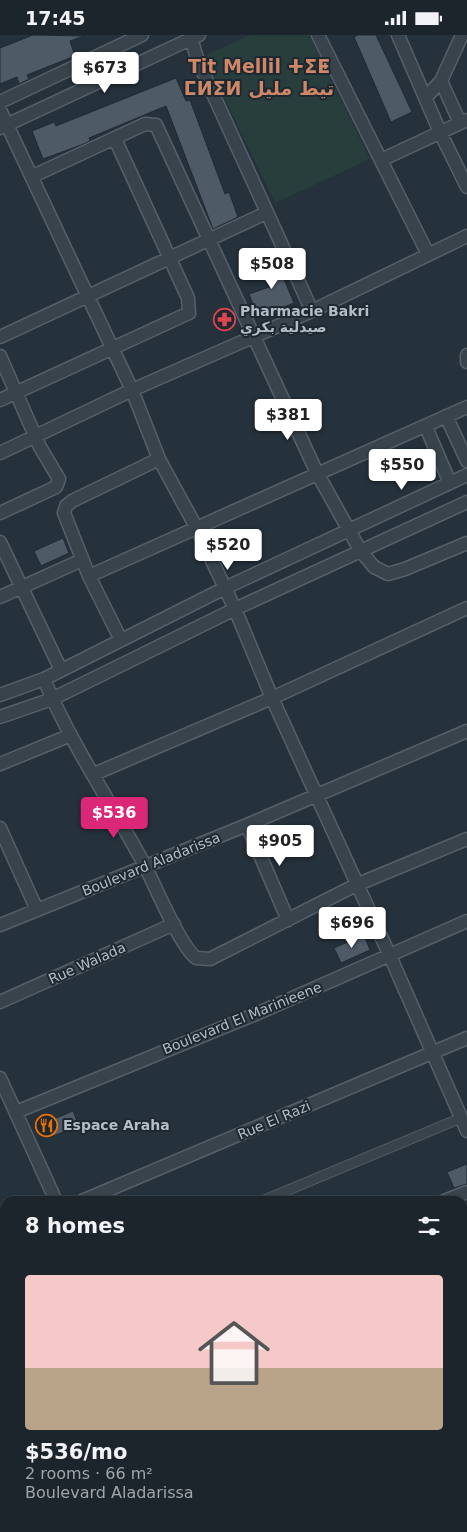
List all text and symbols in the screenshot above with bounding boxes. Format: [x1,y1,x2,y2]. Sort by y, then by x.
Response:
text: 17:45 [25,7,85,29]
pin: $673 [75,52,135,94]
district label: Tit Mellil ⵜⵉⵟ ⵎⵍⵉⵍ تيط مليل [184,55,334,99]
text: $673 [83,58,127,77]
pin: $508 [242,247,302,290]
text: $508 [250,254,294,273]
place label: Pharmacie Bakri صيدلية بكري [240,303,369,337]
pharmacy icon: Pharmacie Bakri صيدلية بكري [212,307,236,331]
pin: $381 [258,399,318,441]
text: $381 [266,405,310,424]
pin: $550 [372,449,432,491]
text: $550 [380,455,424,474]
pin: $520 [198,529,258,571]
text: $520 [206,535,250,554]
pin: $536 [84,797,144,839]
text: $536 [92,803,136,822]
pin: $905 [250,825,310,867]
street label: Boulevard Aladarissa [80,829,222,899]
text: $905 [258,831,302,850]
pin: $696 [322,907,382,949]
text: $696 [330,913,374,932]
street label: Rue Walada [46,939,128,987]
street label: Boulevard El Marinieene [160,979,324,1057]
street label: Rue El Razi [235,1098,313,1142]
restaurant icon: Espace Araha [35,1113,59,1137]
place label: Espace Araha [63,1117,170,1133]
icon: filters [415,1212,443,1240]
text: 8 homes [25,1214,125,1238]
icon: home [189,1308,279,1398]
text: $536/mo [25,1440,127,1464]
text: 2 rooms · 66 m² [25,1464,153,1483]
text: Boulevard Aladarissa [25,1483,194,1502]

